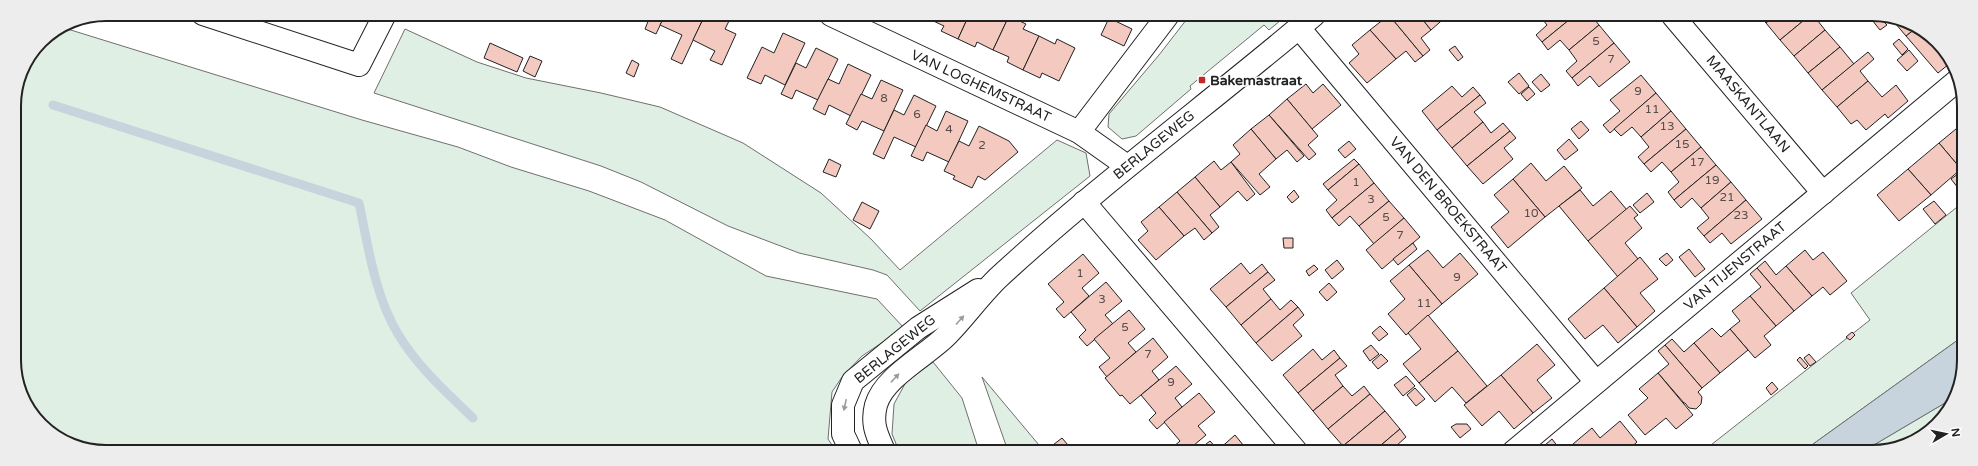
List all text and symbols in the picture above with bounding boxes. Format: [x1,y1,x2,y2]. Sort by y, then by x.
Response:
house number: 5 [1592,34,1600,48]
street label: VAN LOGHEMSTRAAT [908,46,1054,126]
house number: 7 [1607,52,1615,66]
street label: MAASKANTLAAN [1702,52,1794,156]
place label: Bakemastraat [1210,72,1303,89]
marker: Bakemastraat [1197,75,1207,85]
house number: 9 [1634,84,1642,98]
house number: 8 [880,91,888,105]
house number: 11 [1644,102,1660,116]
house number: 6 [913,107,921,121]
street label: BERLAGEWEG [1110,107,1198,183]
house number: 13 [1659,119,1675,133]
house number: 4 [945,122,953,136]
street label: VAN DEN BROEKSTRAAT [1386,133,1510,277]
house number: 15 [1674,137,1690,151]
house number: 2 [978,138,986,152]
house number: 17 [1689,155,1705,169]
house number: 19 [1704,173,1720,187]
house number: 1 [1352,175,1360,189]
house number: 21 [1719,190,1735,204]
house number: 3 [1367,192,1375,206]
house number: 10 [1523,206,1539,220]
house number: 23 [1733,208,1749,222]
house number: 5 [1382,210,1390,224]
street label: VAN TIJENSTRAAT [1680,218,1790,314]
house number: 7 [1396,228,1404,242]
house number: 1 [1076,266,1084,280]
house number: 9 [1453,270,1461,284]
house number: 3 [1098,292,1106,306]
house number: 11 [1416,296,1432,310]
street label: BERLAGEWEG [851,311,939,387]
one-way arrow [956,315,965,325]
house number: 5 [1121,320,1129,334]
house number: 7 [1144,347,1152,361]
one-way arrow [890,373,900,383]
house number: 9 [1167,375,1175,389]
one-way arrow [841,399,847,411]
north arrow [1926,414,1966,454]
text: N [1948,427,1962,438]

